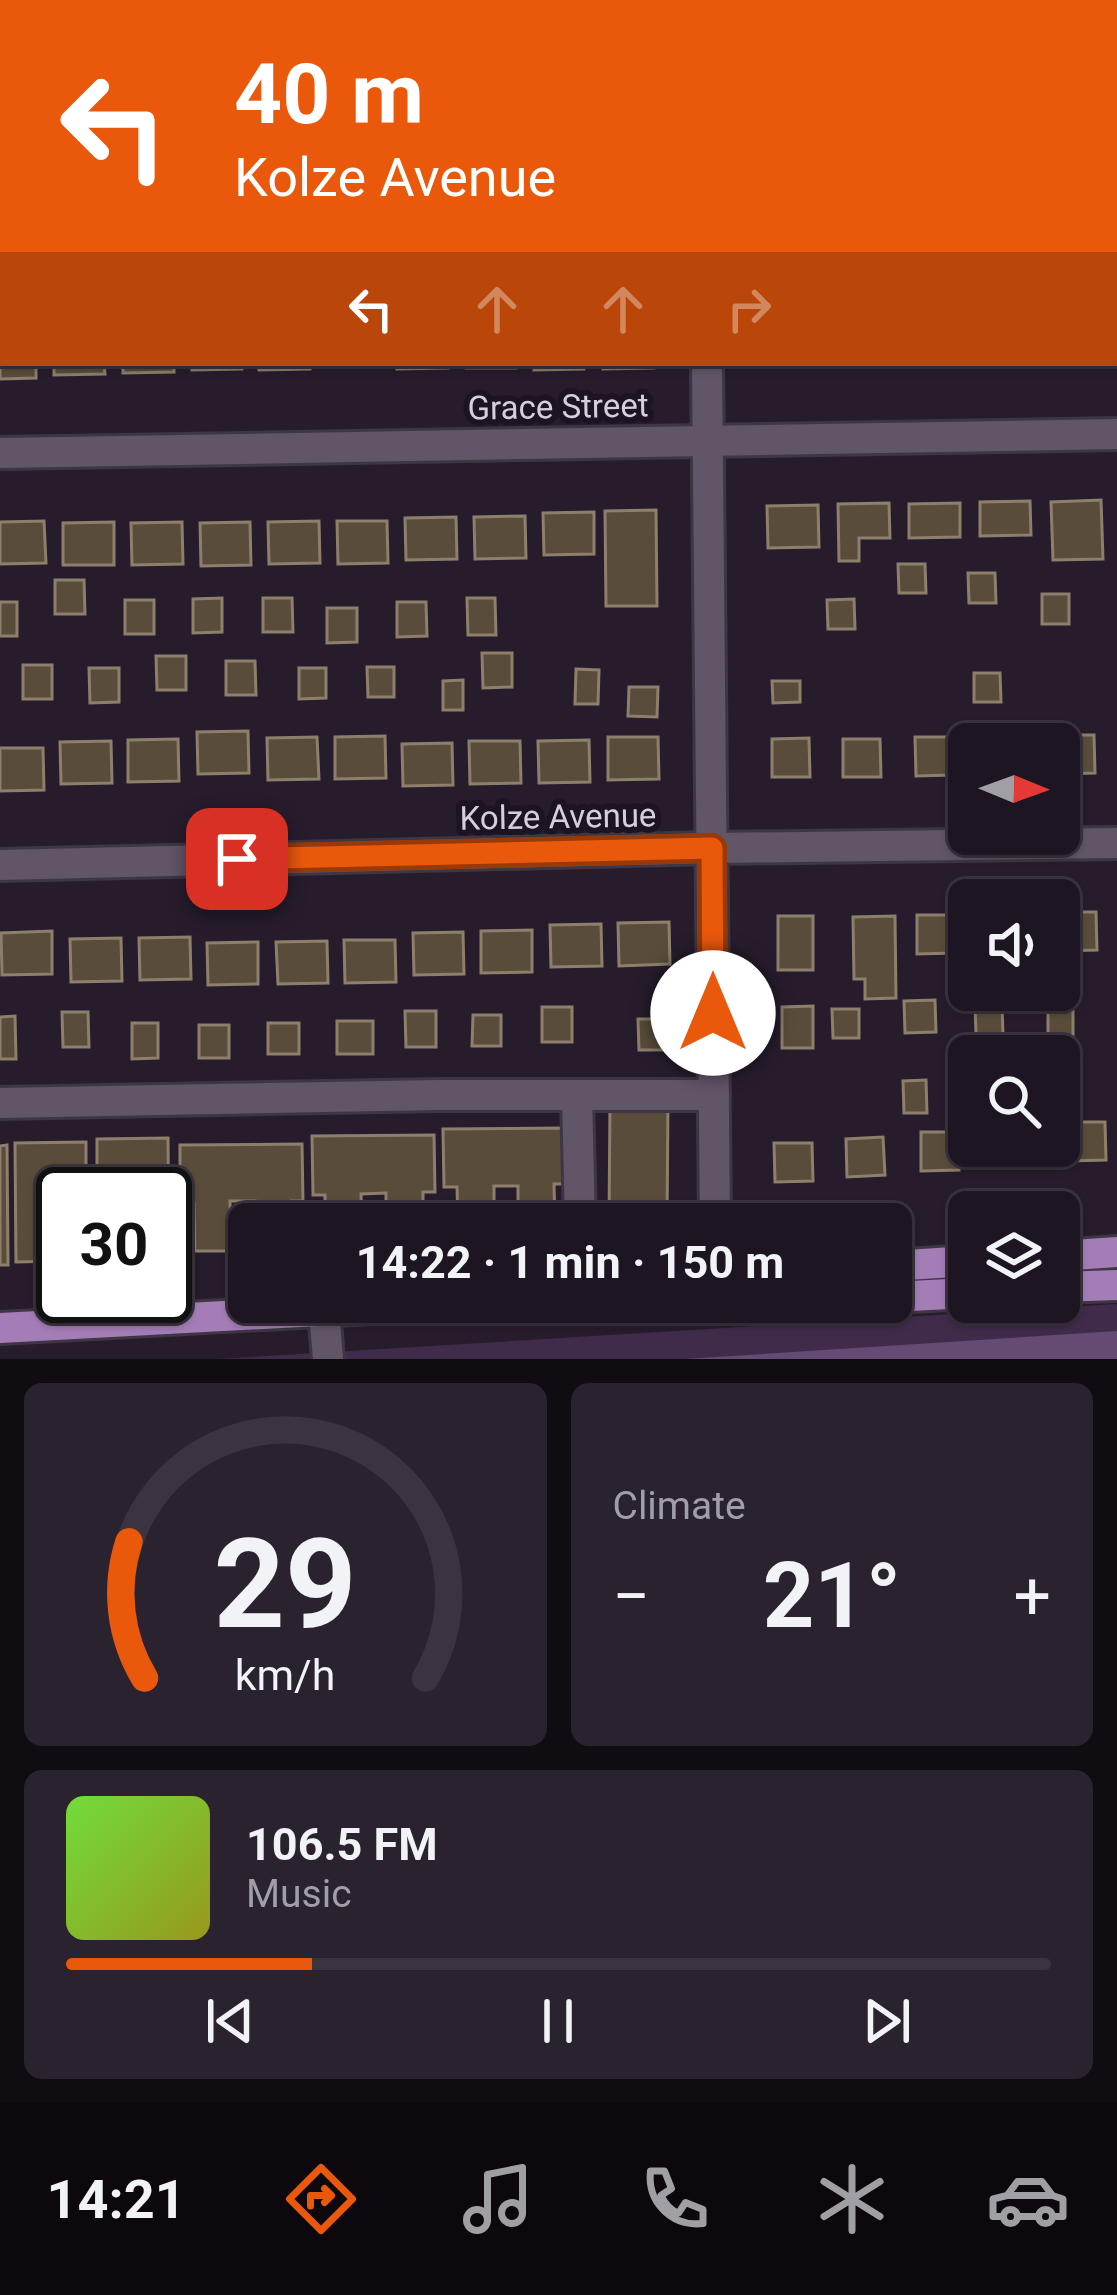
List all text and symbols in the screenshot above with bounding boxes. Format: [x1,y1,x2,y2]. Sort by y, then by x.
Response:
text: 40 m [234,45,424,144]
icon: left [36,48,192,204]
text: Kolze Avenue [234,146,556,209]
icon: left [338,276,404,342]
icon: ahead [464,276,530,342]
icon: ahead [590,276,656,342]
icon: right [716,276,782,342]
street label: Grace Street [467,385,649,428]
north arrow [948,723,1080,855]
map controls [948,723,1080,1323]
street label: Kolze Avenue [459,795,657,838]
pin [186,808,288,910]
icon: arrive [204,826,270,892]
button: sound [948,879,1080,1011]
position arrow [650,950,776,1076]
button: search [948,1035,1080,1167]
speed limit sign: 30 [36,1167,192,1323]
button: layers [948,1191,1080,1323]
text: 14:22 · 1 min · 150 m [356,1236,784,1289]
text: Climate [613,1483,746,1529]
text: 29 [214,1511,357,1657]
text: 21° [763,1544,901,1649]
text: − [613,1558,650,1635]
text: + [1014,1558,1051,1635]
text: km/h [235,1649,336,1699]
text: 106.5 FM [246,1818,438,1871]
text: Music [246,1871,352,1917]
icon: previous [197,1988,263,2054]
icon: pause [525,1988,591,2054]
icon: next [854,1988,920,2054]
icon: directions [279,2157,363,2241]
icon: music [456,2157,540,2241]
icon: phone [633,2157,717,2241]
icon: climate [810,2157,894,2241]
icon: car [986,2157,1070,2241]
text: 14:21 [46,2168,186,2231]

